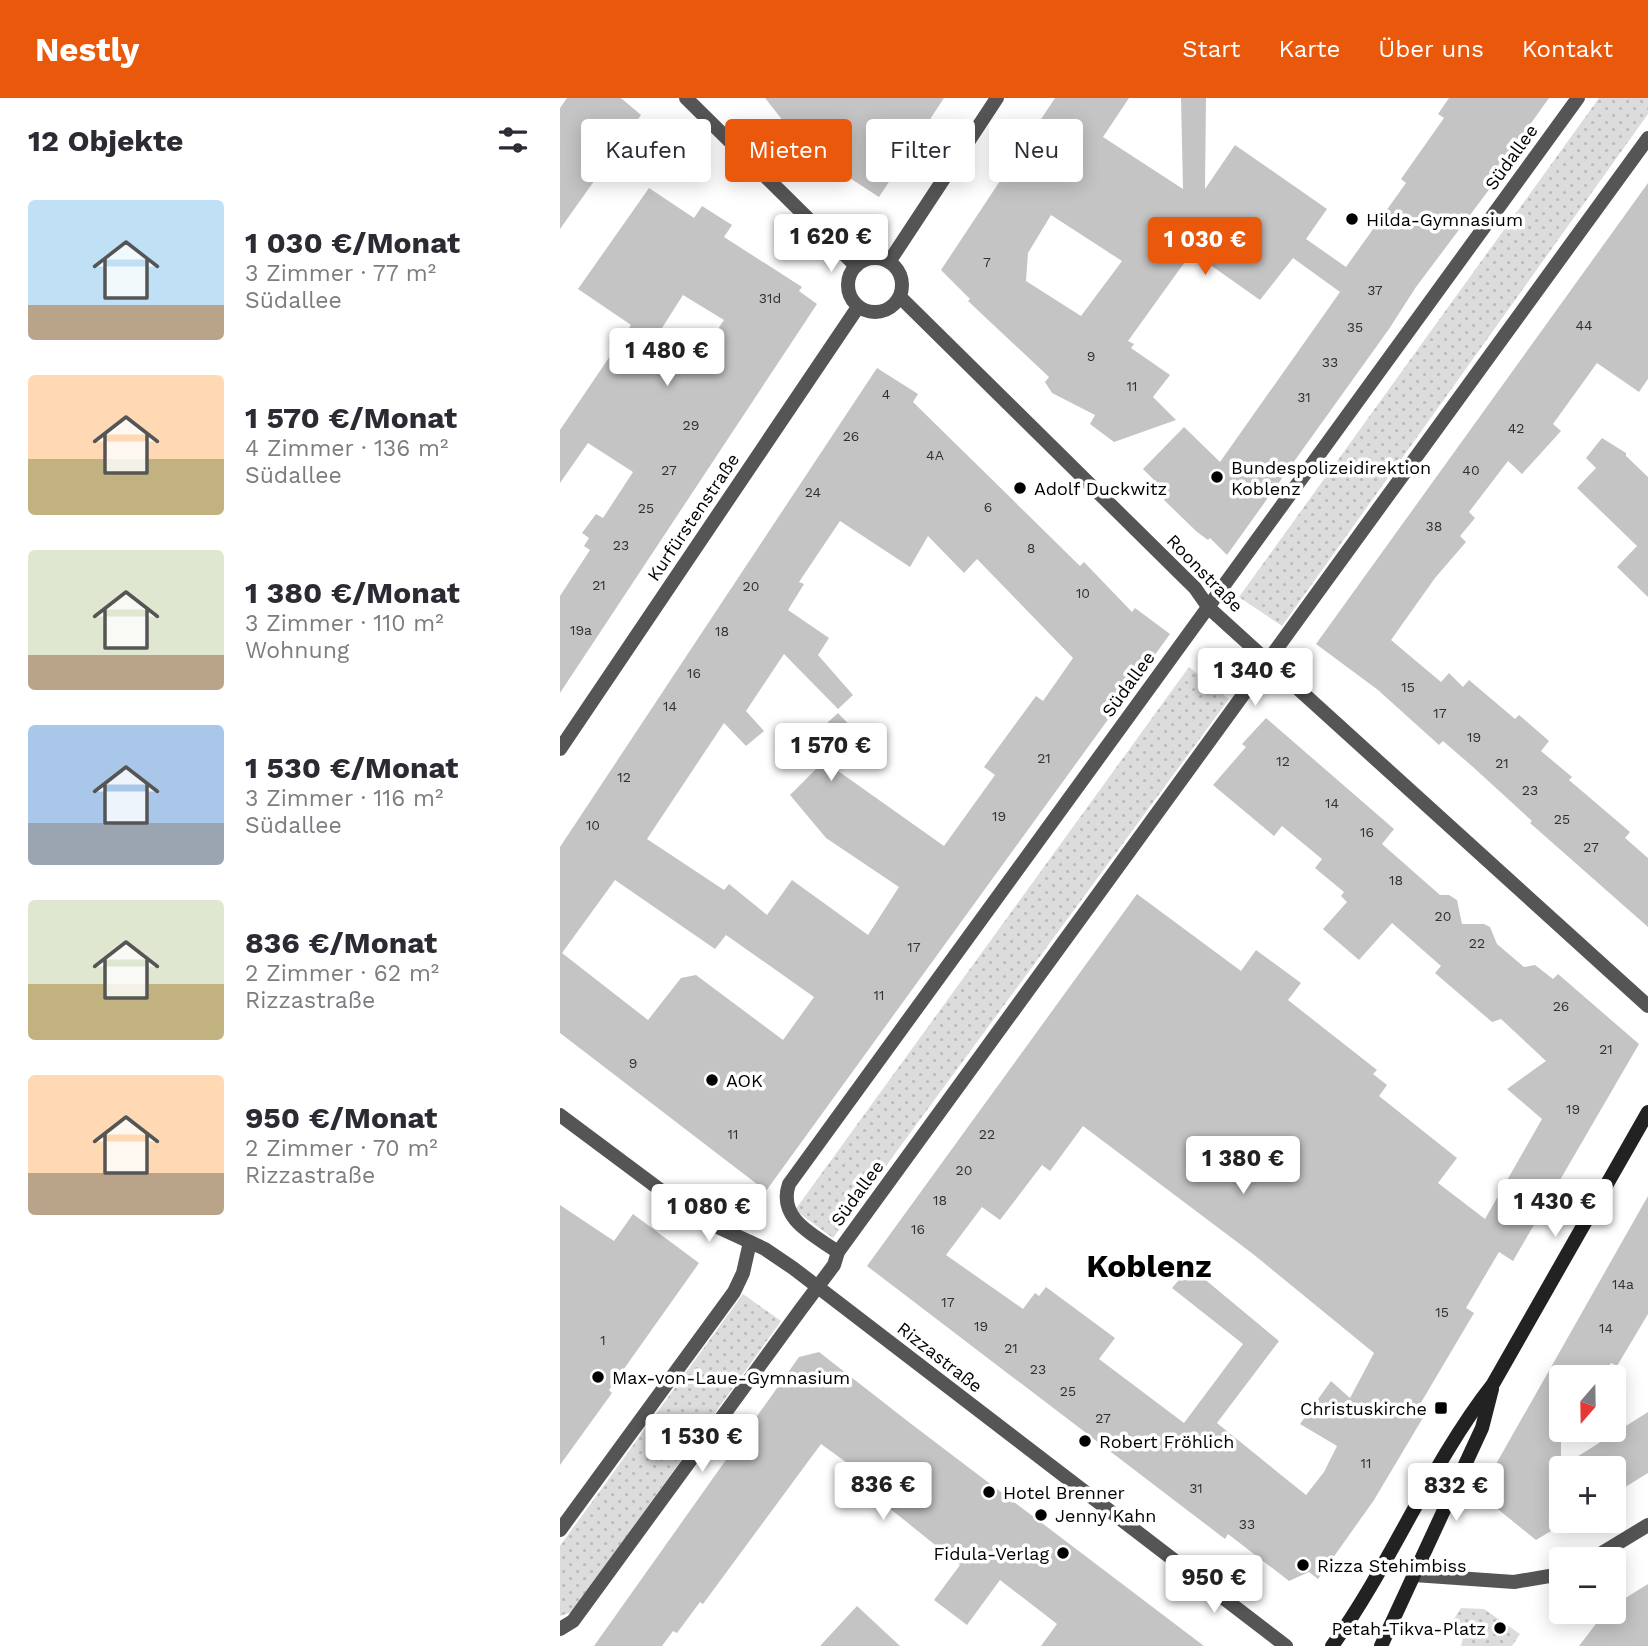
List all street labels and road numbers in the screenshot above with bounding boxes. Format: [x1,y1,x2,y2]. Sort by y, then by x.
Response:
street label: Südallee [1480,120,1542,194]
street label: Kurfürstenstraße [643,449,743,585]
street label: Roonstraße [1163,530,1247,616]
street label: Südallee [1097,647,1159,721]
street label: Südallee [826,1156,888,1230]
street label: Rizzastraße [893,1317,987,1397]

